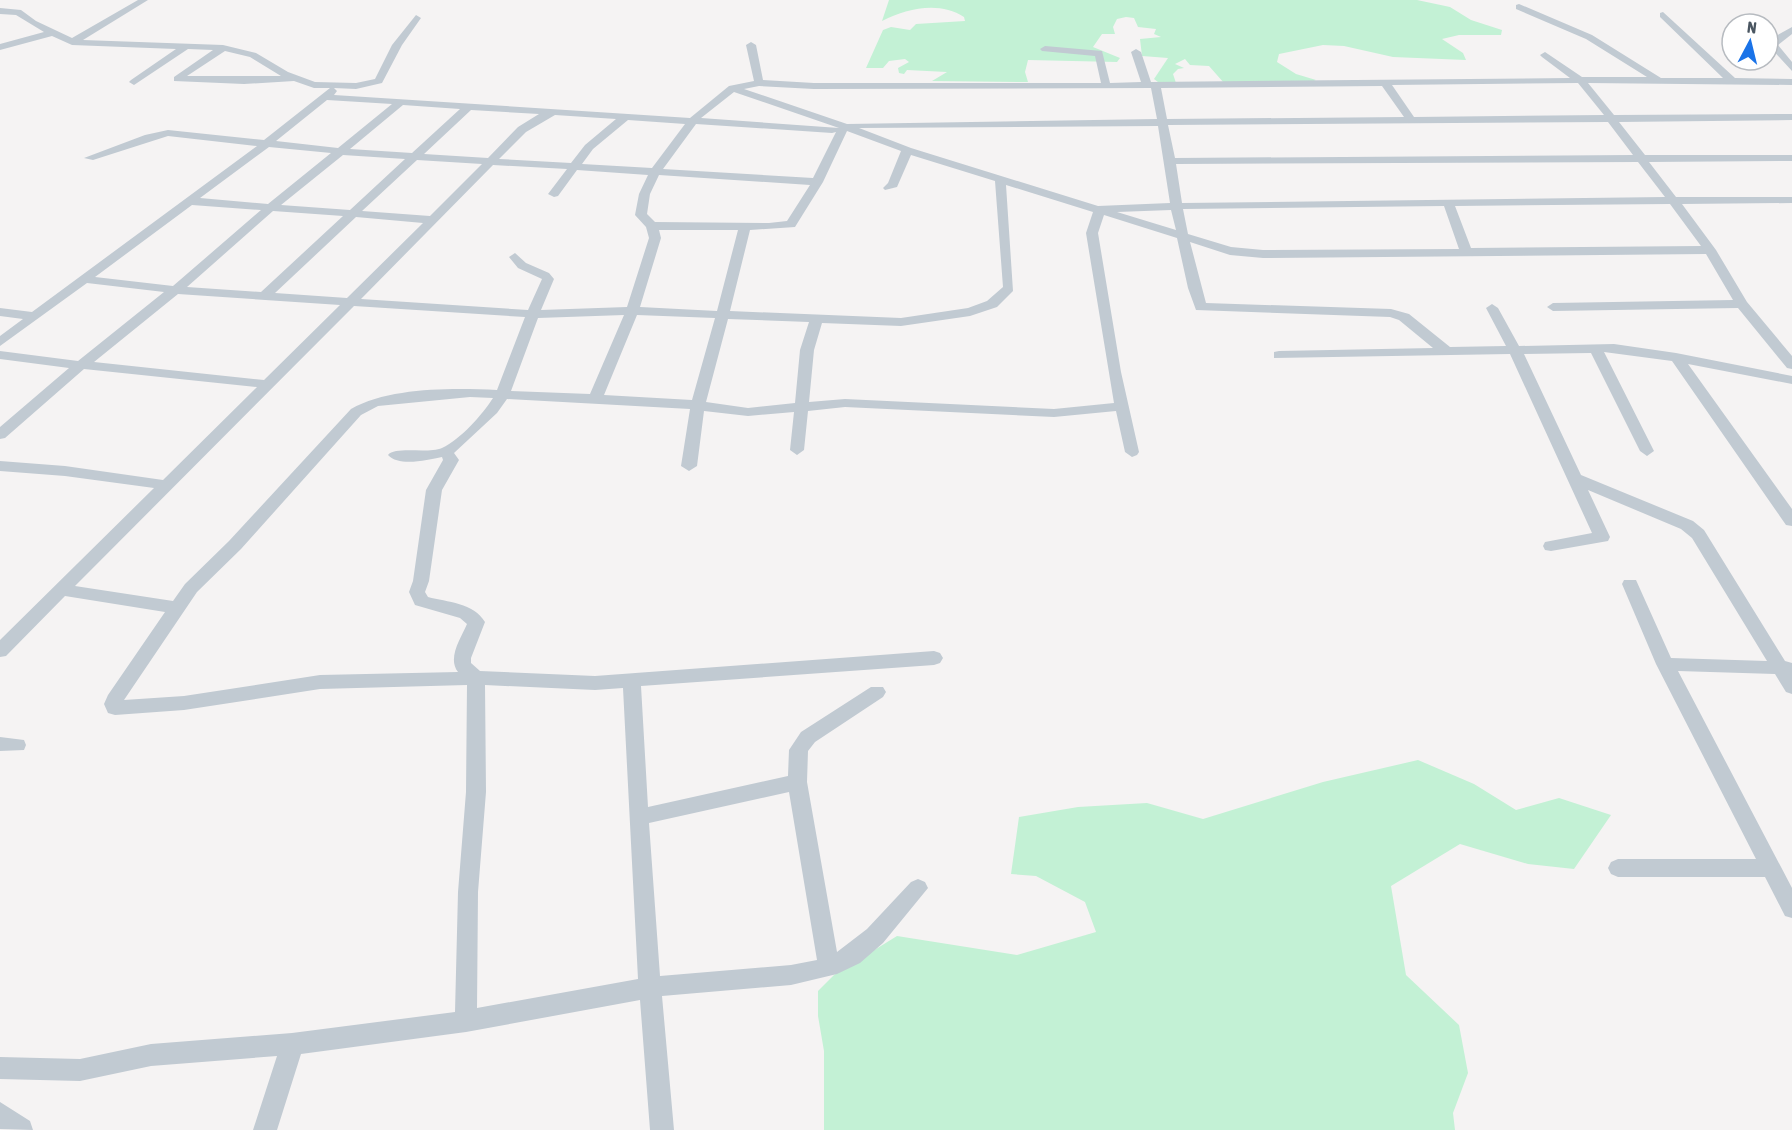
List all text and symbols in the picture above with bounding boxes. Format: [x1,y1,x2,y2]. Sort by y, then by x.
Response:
north arrow [1720,12,1780,72]
text: N [1746,18,1758,37]

